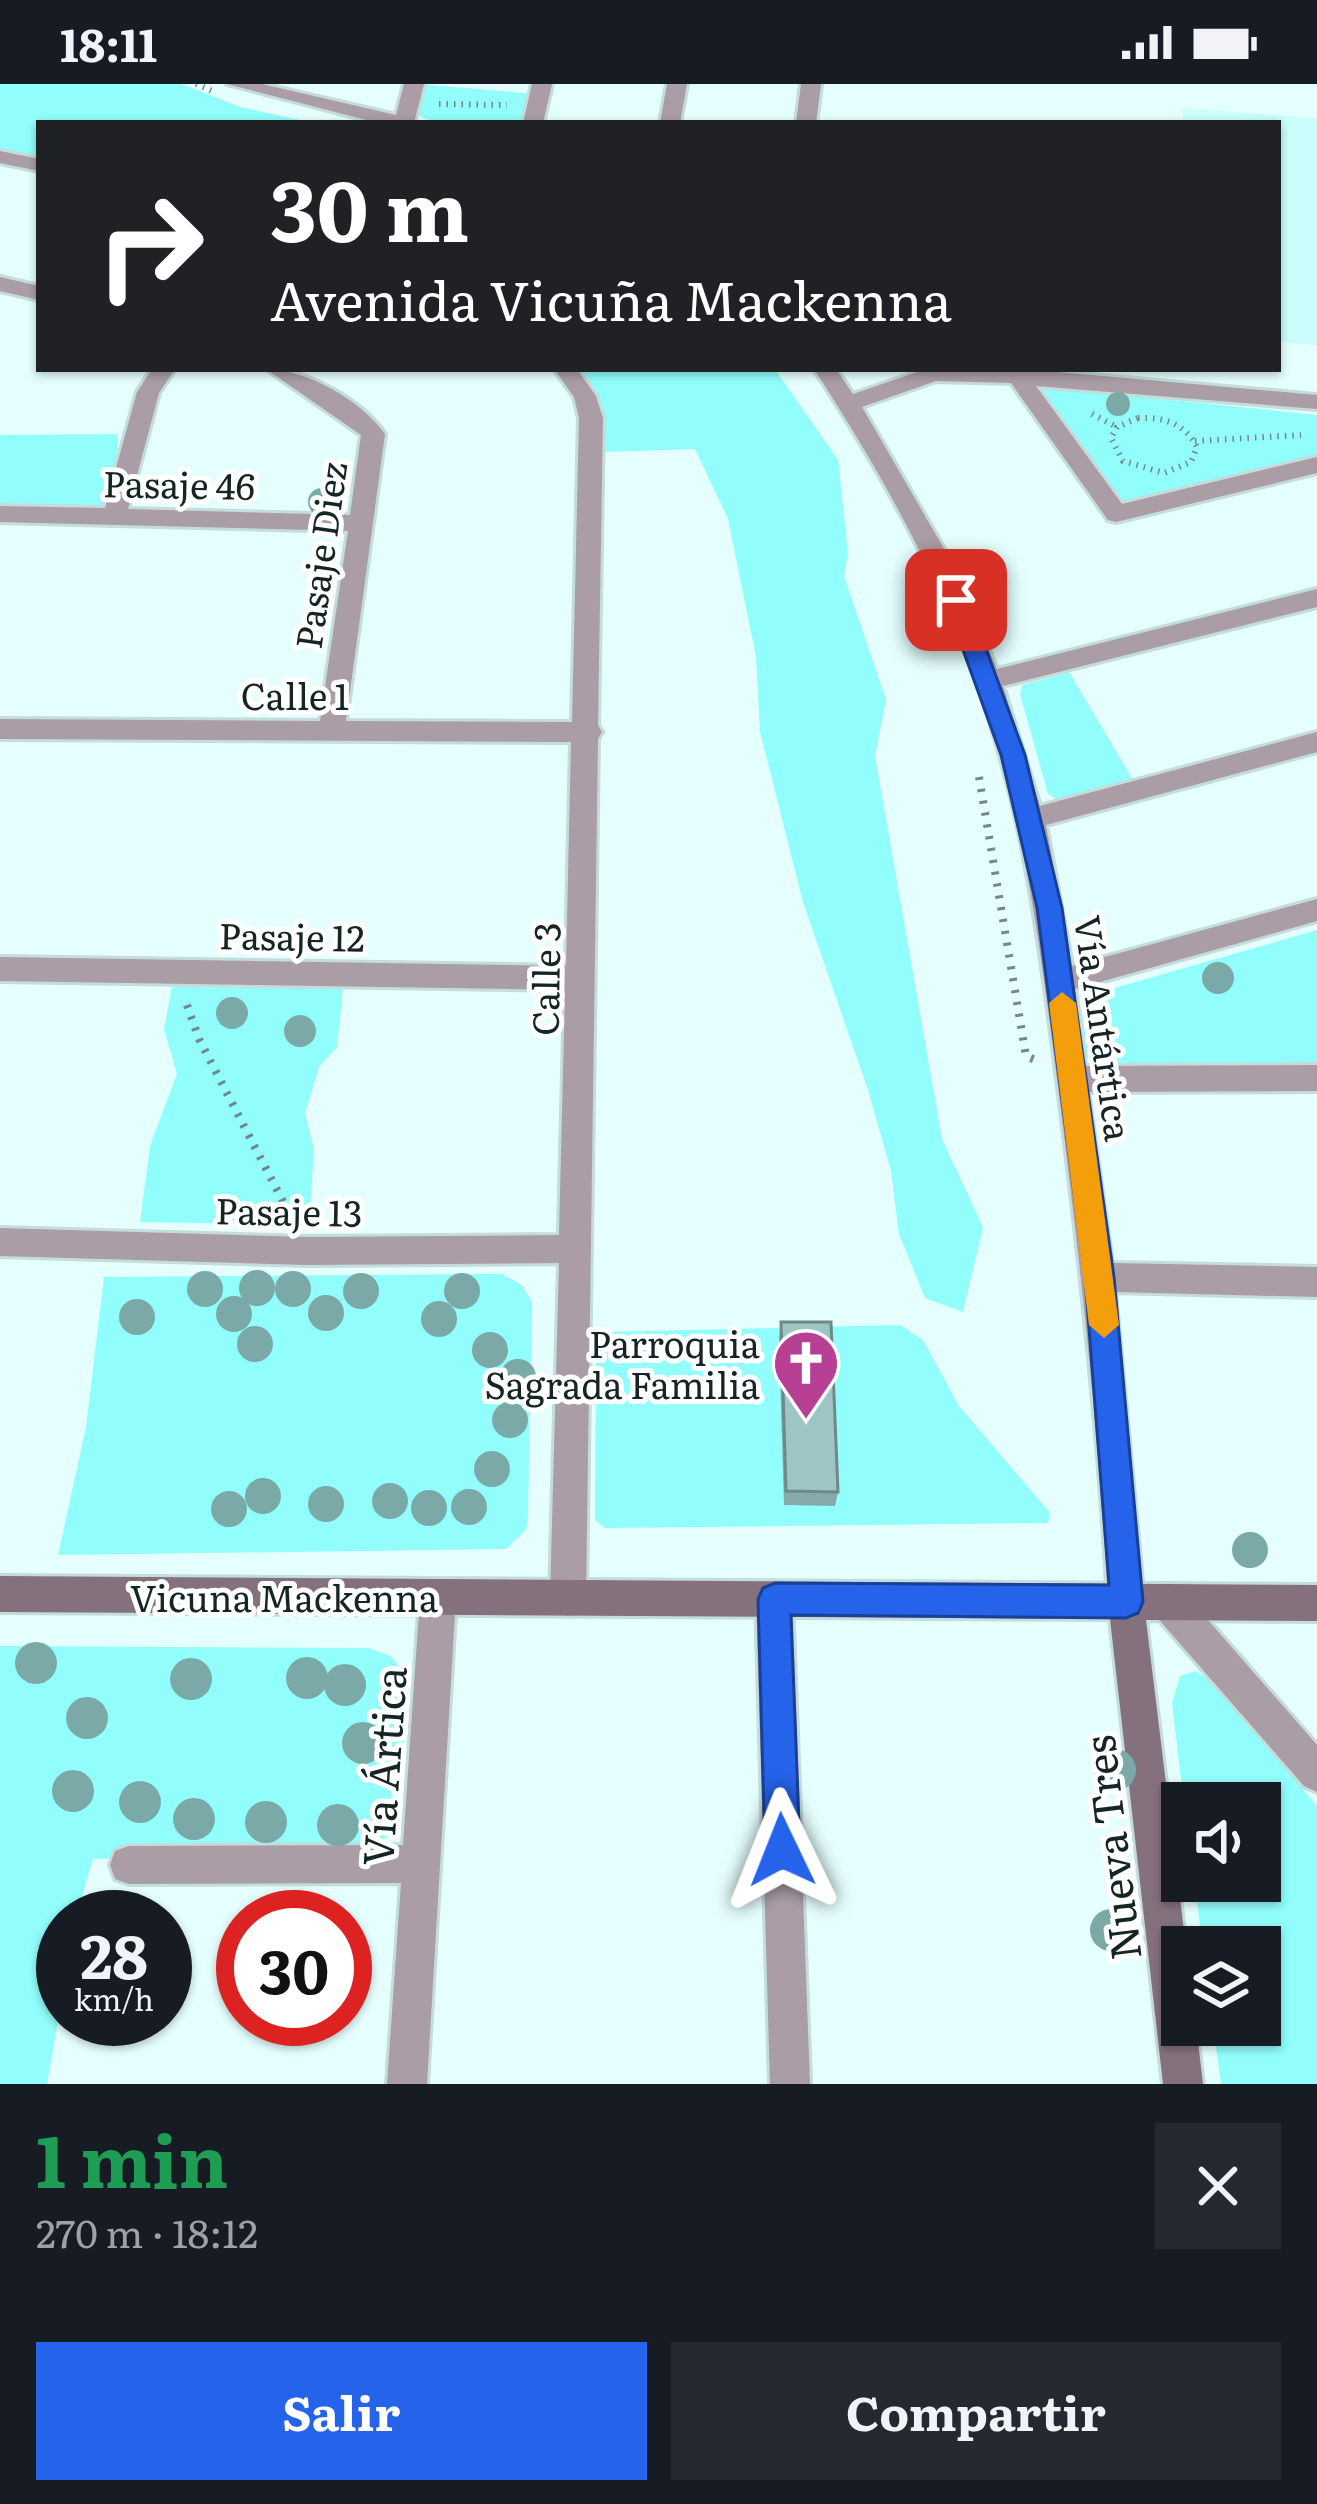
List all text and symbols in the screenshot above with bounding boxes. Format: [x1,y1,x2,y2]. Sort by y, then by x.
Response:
text: 18:11 [60,9,157,76]
text: 30 m [270,143,469,268]
icon: right [72,168,228,324]
text: Avenida Vicuña Mackenna [270,257,952,338]
street label: Pasaje 46 [103,455,255,511]
street label: Pasaje Diez [280,458,358,652]
pin [905,549,1007,651]
icon: arrive [923,567,989,633]
street label: Calle 1 [241,668,349,721]
street label: Pasaje 12 [219,907,365,963]
street label: Vía Antártica [1063,912,1147,1145]
street label: Calle 3 [517,922,571,1036]
street label: Pasaje 13 [215,1182,363,1238]
place label: Parroquia Sagrada Familia [484,1316,761,1410]
church icon: Parroquia Sagrada Familia [771,1328,841,1422]
street label: Vicuna Mackenna [130,1570,439,1623]
street label: Vía Ártica [344,1664,420,1868]
street label: Nueva Tres [1065,1732,1155,1964]
map controls [1161,1782,1281,2046]
button: sound [1161,1782,1281,1902]
position arrow [719,1787,845,1913]
speed limit sign: 30 [216,1890,372,2046]
text: 28 [80,1908,148,1997]
button: layers [1161,1926,1281,2046]
text: km/h [74,1976,154,2020]
text: 1 min [36,2103,228,2210]
button: close [1155,2123,1281,2249]
text: 270 m · 18:12 [36,2202,258,2260]
button: Salir [36,2342,647,2480]
button: Compartir [671,2342,1281,2480]

